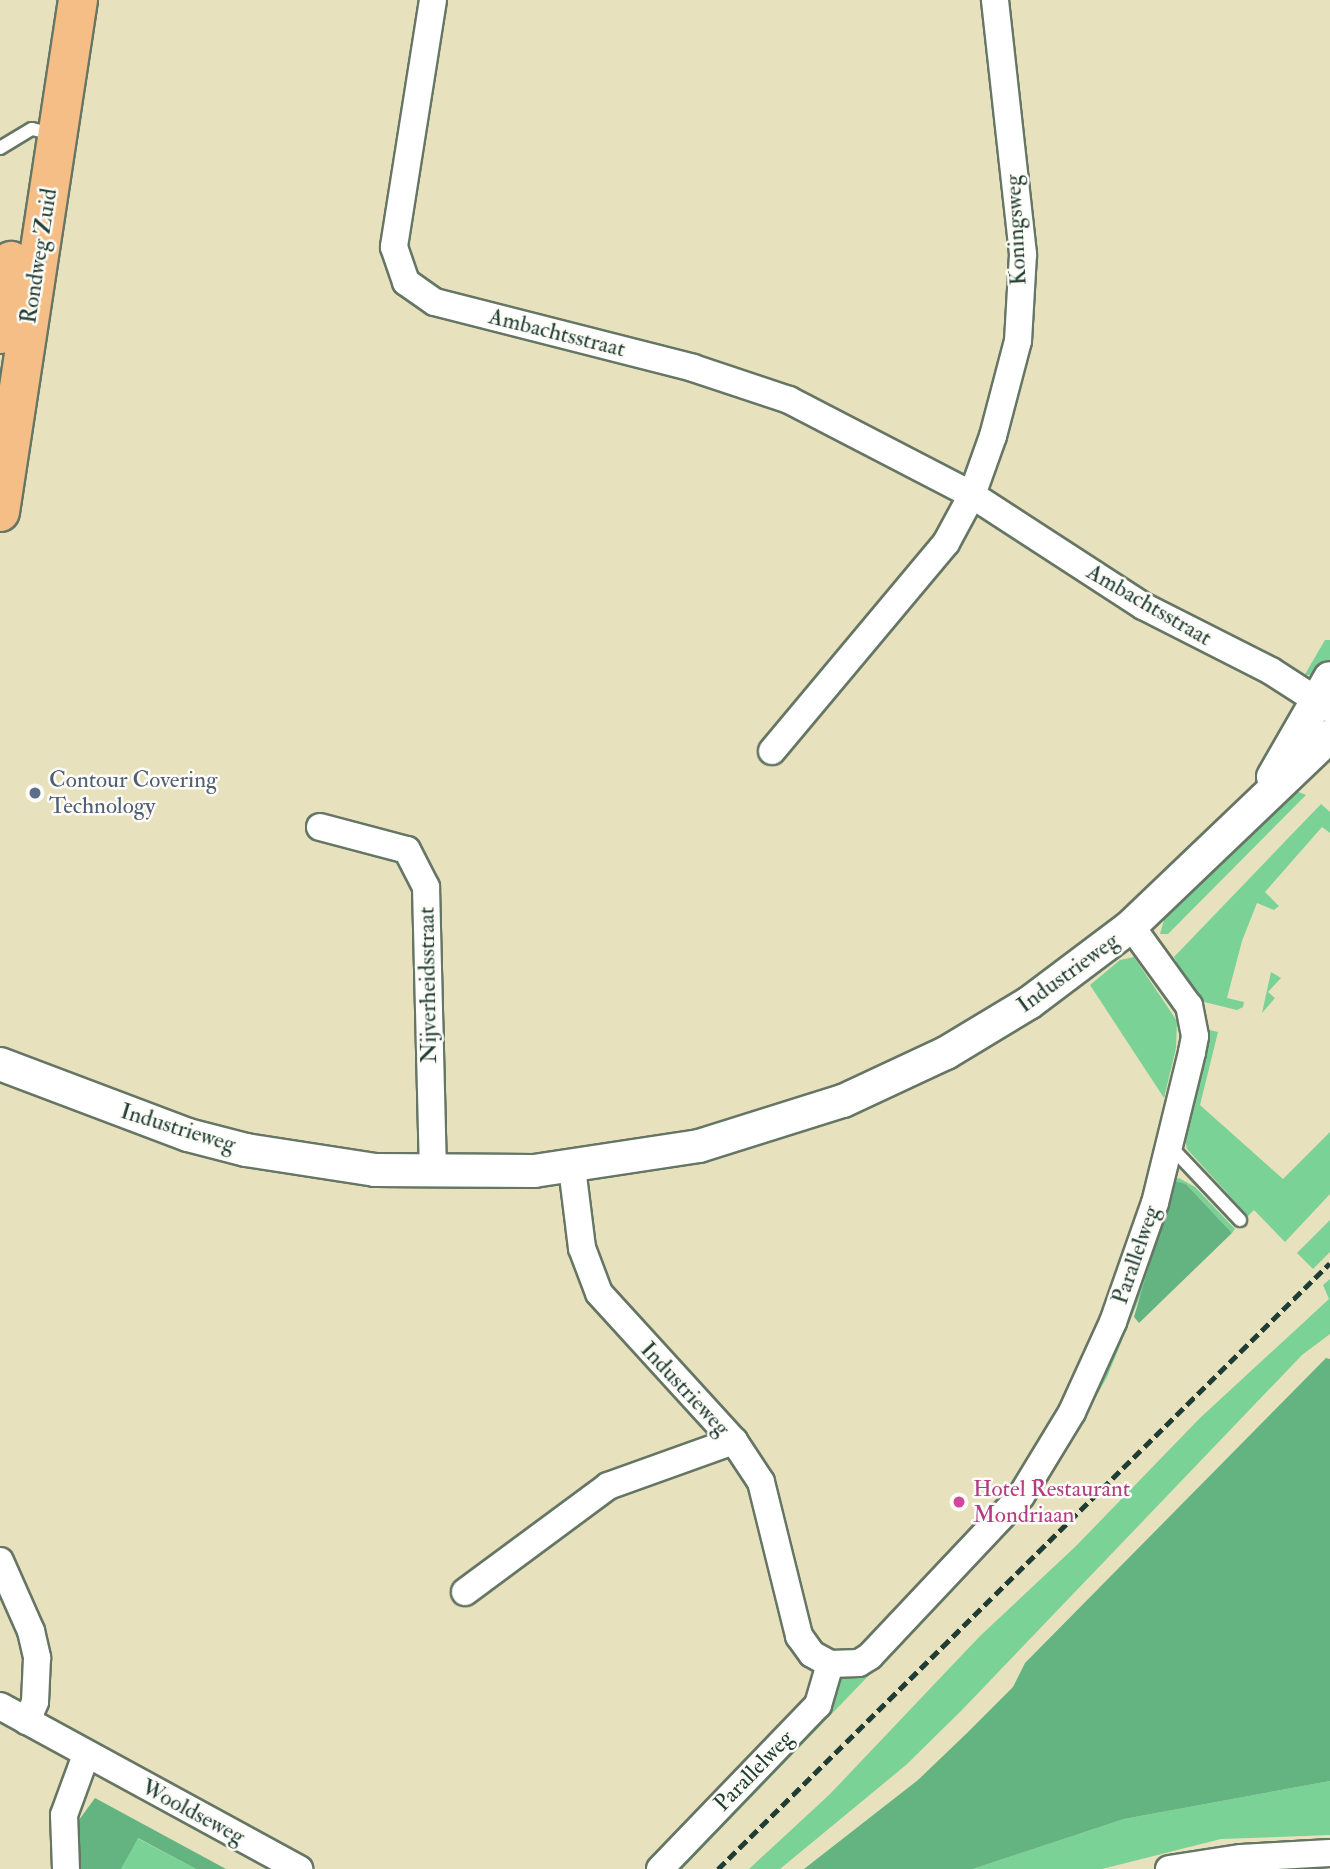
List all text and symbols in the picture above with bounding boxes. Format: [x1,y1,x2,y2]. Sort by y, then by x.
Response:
street label: Koningsweg [999,174,1033,286]
street label: Rondweg Zuid [15,186,63,326]
street label: Ambachtsstraat [486,303,628,363]
street label: Ambachtsstraat [1082,558,1216,652]
place label: Contour Covering Technology [49,766,217,820]
marker: Contour Covering Technology [27,785,43,801]
street label: Nijverheidsstraat [413,906,443,1064]
street label: Industrieweg [1012,927,1124,1019]
street label: Industrieweg [117,1097,239,1159]
street label: Parallelweg [1106,1202,1166,1308]
street label: Industrieweg [634,1336,736,1442]
place label: Hotel Restaurant Mondriaan [973,1475,1130,1529]
marker: Hotel Restaurant Mondriaan [951,1494,967,1510]
street label: Parallelweg [709,1725,799,1817]
street label: Wooldseweg [137,1773,249,1851]

